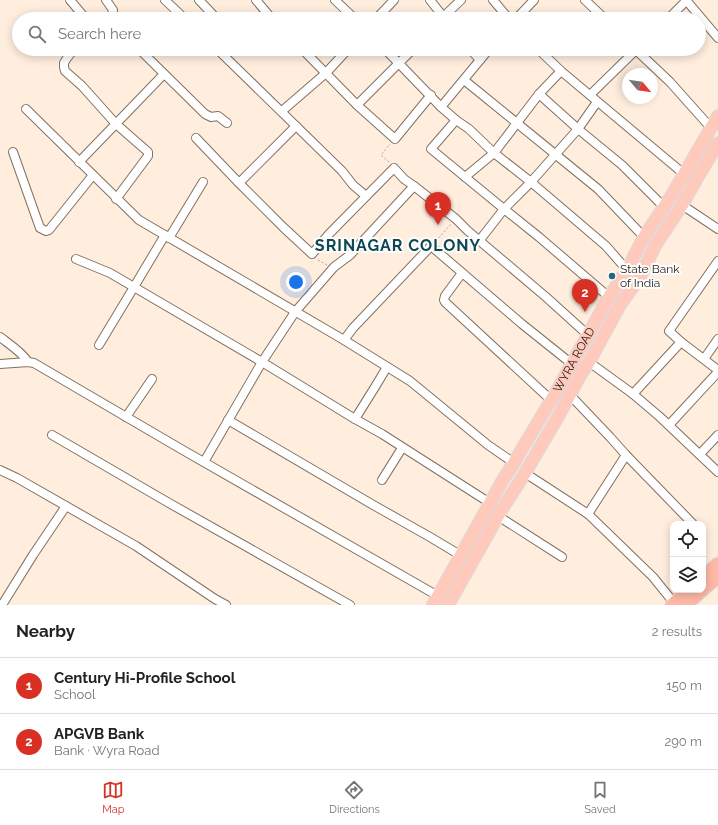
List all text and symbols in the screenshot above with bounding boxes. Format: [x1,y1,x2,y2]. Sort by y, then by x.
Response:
search box [12,12,706,56]
icon: search [26,23,48,45]
text: Search here [58,25,141,43]
north arrow [622,68,658,104]
pin: 1 [425,192,451,225]
district label: SRINAGAR COLONY [315,236,481,255]
place label: State Bank of India [620,262,680,290]
marker: State Bank of India [607,271,617,281]
your location [286,272,306,292]
pin: 2 [572,279,598,312]
street label: WYRA ROAD [550,324,598,395]
map controls [670,521,706,593]
button: locate [670,521,706,557]
button: layers [670,557,706,593]
text: Nearby [16,621,75,641]
text: 2 results [652,624,702,639]
text: Century Hi-Profile School [54,669,235,687]
text: 1 [26,678,32,693]
text: 150 m [666,678,702,693]
text: School [54,687,96,702]
text: APGVB Bank [54,725,144,743]
text: 2 [25,734,33,749]
text: 290 m [664,734,702,749]
text: Bank · Wyra Road [54,743,159,758]
tab: Map [102,779,125,816]
tab: Directions [329,779,380,816]
tab: Saved [584,779,616,816]

